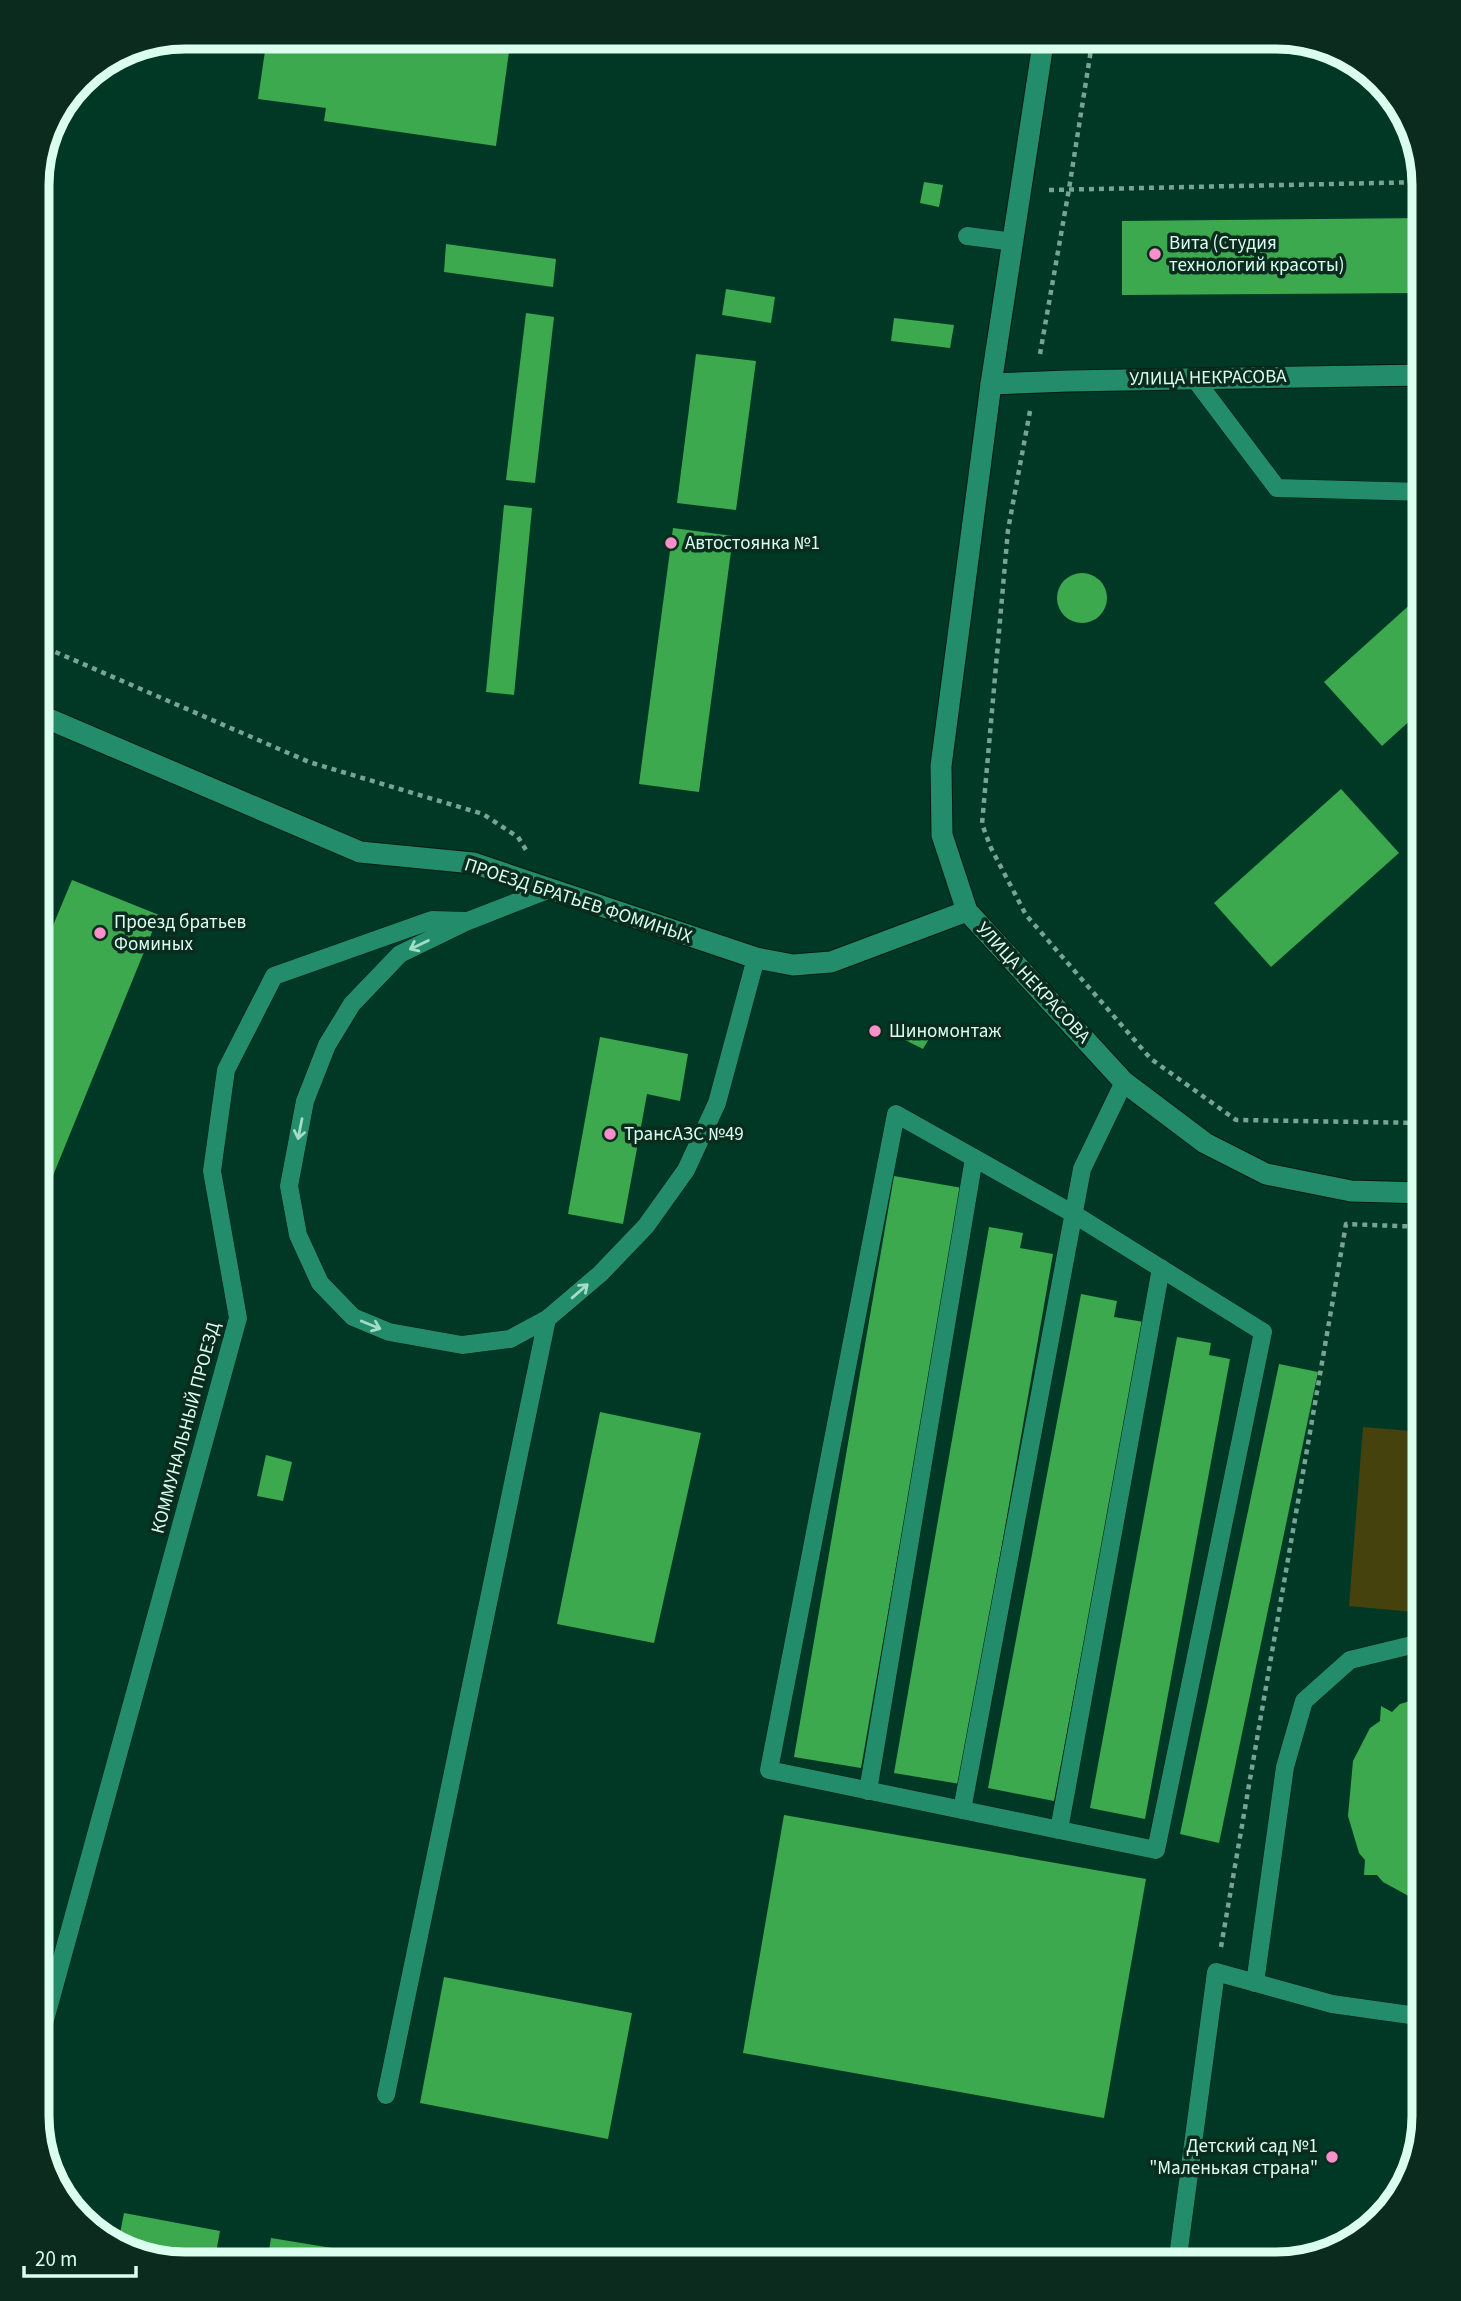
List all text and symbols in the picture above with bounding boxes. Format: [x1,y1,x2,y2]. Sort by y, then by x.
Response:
place label: Вита (Студия технологий красоты) [1169,230,1344,279]
marker: Вита (Студия технологий красоты) [1147,246,1163,262]
street label: УЛИЦА НЕКРАСОВА [1129,363,1287,393]
place label: Автостоянка №1 [685,530,820,557]
marker: Автостоянка №1 [663,535,679,551]
street label: ПРОЕЗД БРАТЬЕВ ФОМИНЫХ [461,851,696,951]
place label: Проезд братьев Фоминых [114,909,246,958]
street label: УЛИЦА НЕКРАСОВА [970,916,1097,1050]
marker: Проезд братьев Фоминых [92,925,108,941]
one-way arrow [409,938,430,952]
place label: Шиномонтаж [889,1018,1001,1045]
marker: Шиномонтаж [867,1023,883,1039]
one-way arrow [292,1117,306,1140]
place label: ТрансАЗС №49 [624,1121,744,1148]
marker: ТрансАЗС №49 [602,1126,618,1142]
one-way arrow [571,1283,589,1299]
street label: КОММУНАЛЬНЫЙ ПРОЕЗД [145,1319,227,1537]
one-way arrow [360,1319,382,1332]
place label: Детский сад №1 "Маленькая страна" [1149,2133,1318,2182]
marker: Детский сад №1 "Маленькая страна" [1324,2149,1340,2165]
scale bar [24,2234,136,2278]
text: 20 m [35,2244,77,2274]

